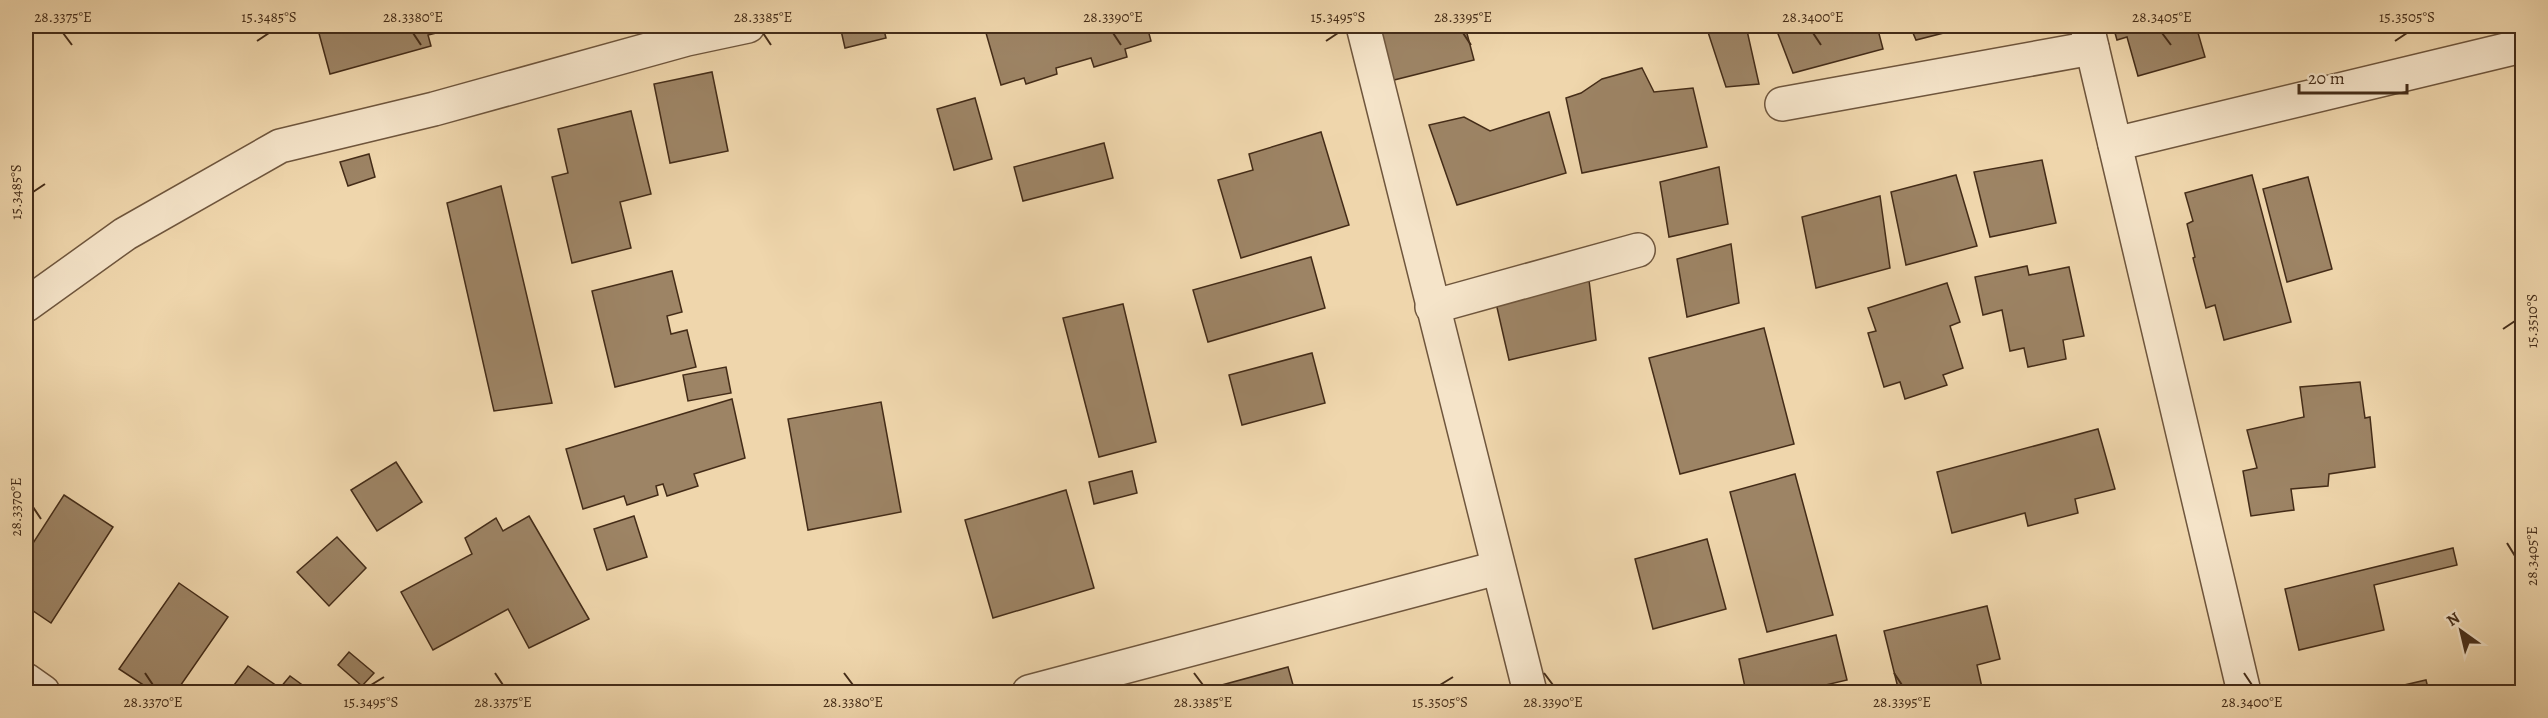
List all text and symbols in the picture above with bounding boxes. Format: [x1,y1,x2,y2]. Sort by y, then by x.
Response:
text: 28.3375°E [34,7,92,27]
text: 15.3485°S [241,7,297,27]
text: 28.3380°E [383,7,443,27]
text: 28.3385°E [734,7,792,27]
text: 28.3390°E [1083,7,1143,27]
text: 15.3495°S [1311,7,1365,27]
text: 28.3395°E [1434,7,1492,27]
text: 28.3400°E [1782,7,1844,27]
text: 28.3405°E [2132,7,2192,27]
text: 15.3505°S [2379,7,2435,27]
scale bar [2299,57,2407,95]
text: 20 m [2308,66,2345,90]
text: 15.3485°S [6,164,26,220]
text: 15.3510°S [2522,294,2542,348]
text: 28.3370°E [6,477,26,537]
text: 28.3405°E [2522,526,2542,586]
north arrow [2431,601,2491,661]
text: N [2442,607,2464,632]
text: 28.3370°E [123,692,183,712]
text: 15.3495°S [344,692,398,712]
text: 28.3375°E [474,692,532,712]
text: 28.3380°E [823,692,883,712]
text: 28.3385°E [1174,692,1232,712]
text: 15.3505°S [1412,692,1468,712]
text: 28.3390°E [1523,692,1583,712]
text: 28.3395°E [1873,692,1931,712]
text: 28.3400°E [2221,692,2283,712]

